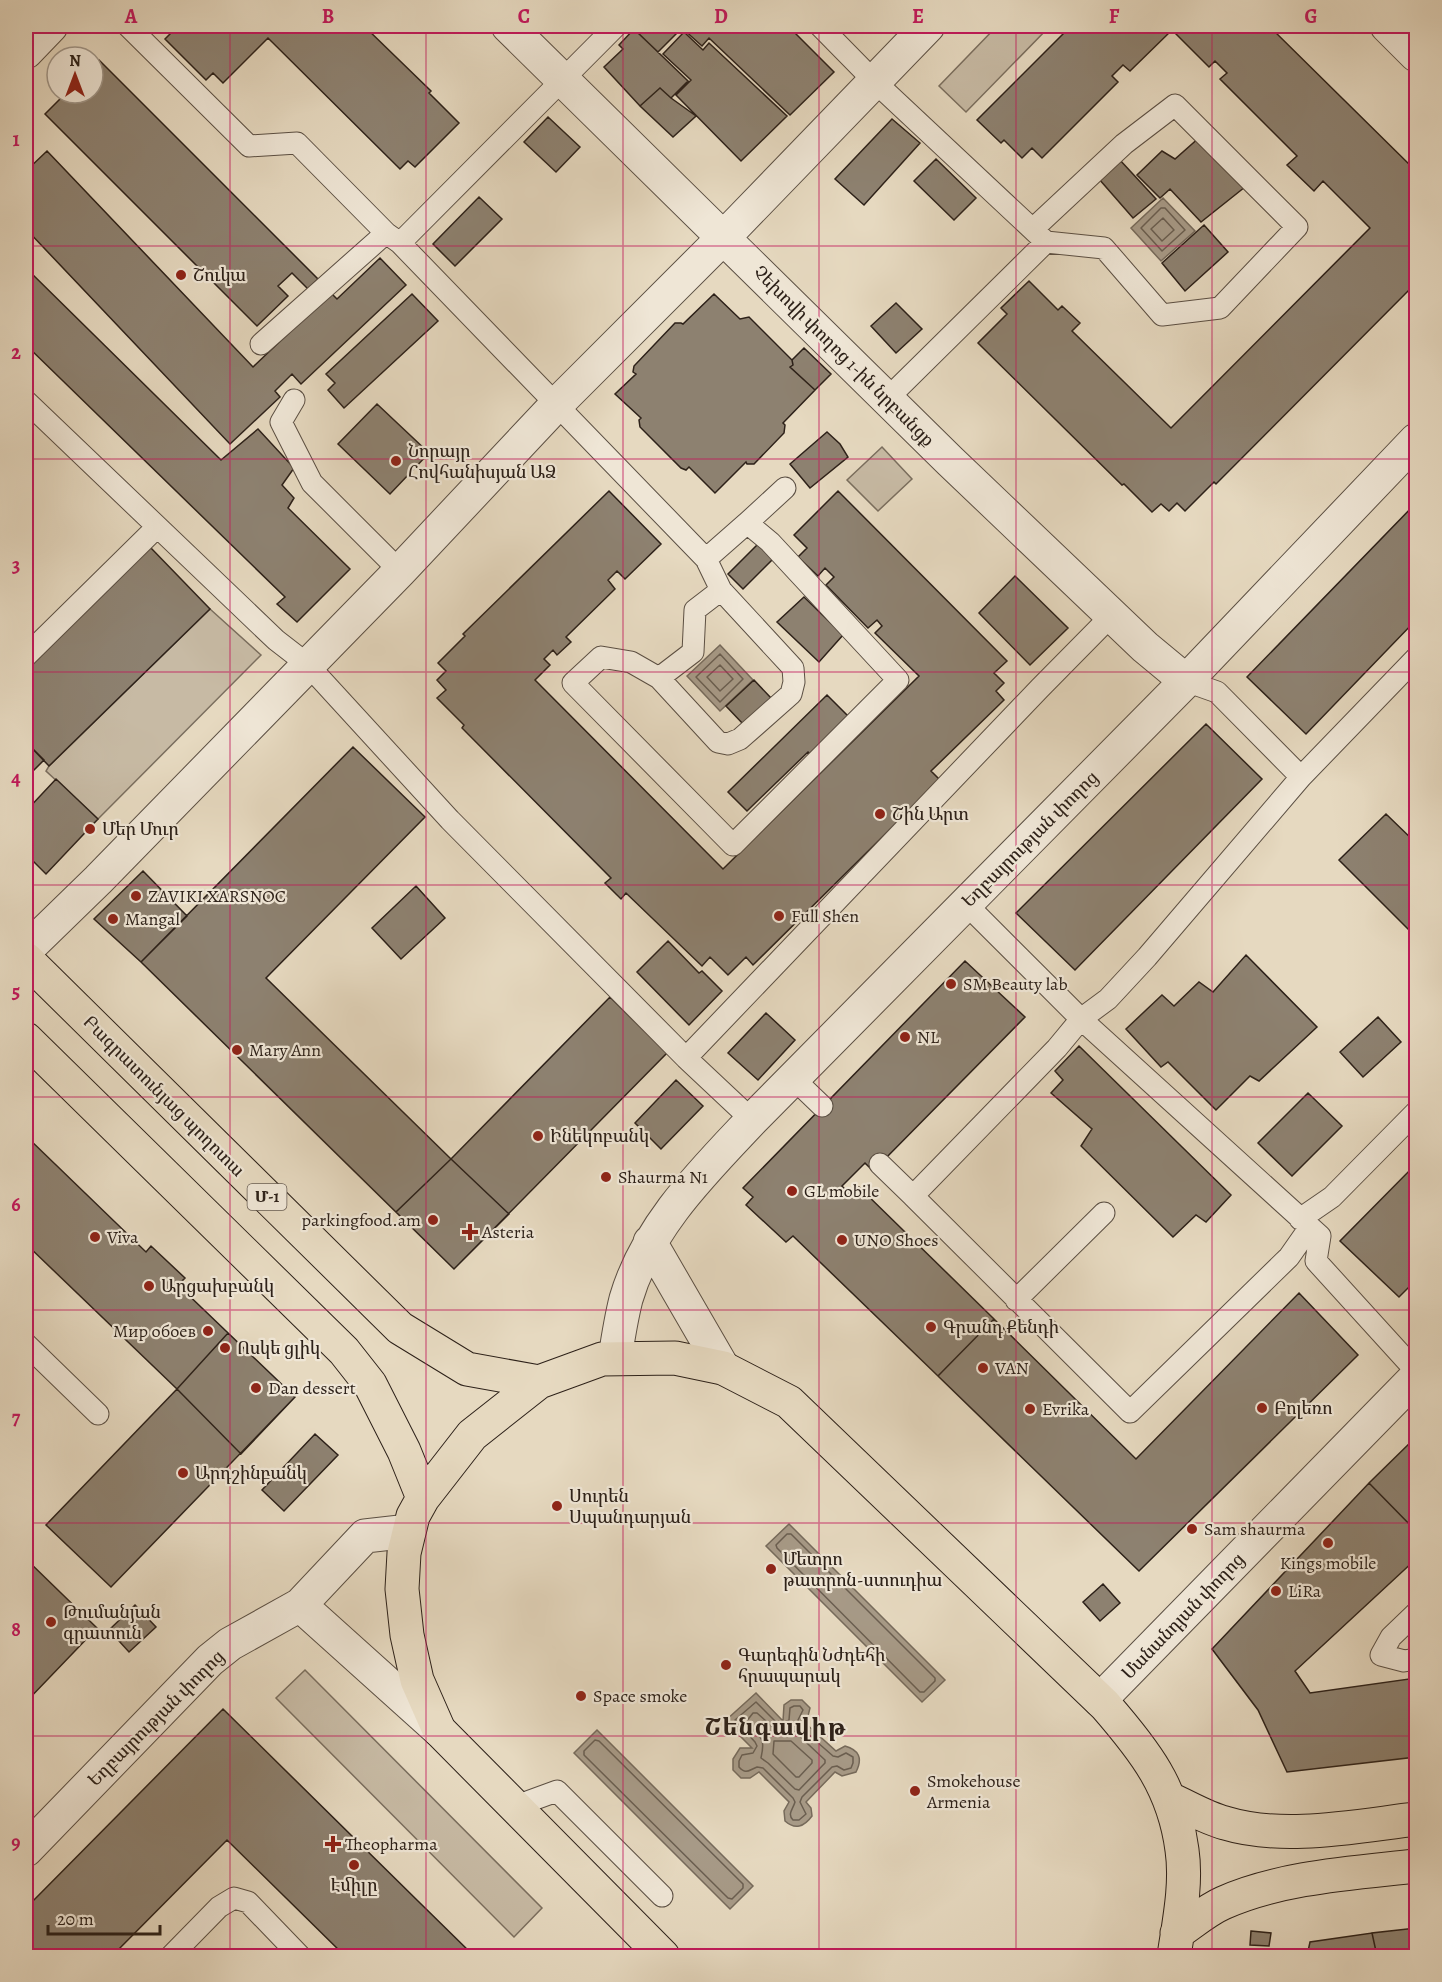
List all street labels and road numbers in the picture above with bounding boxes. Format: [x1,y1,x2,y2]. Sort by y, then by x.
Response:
street label: Չեխովի փողոց 1-ին նրբանցք [748,260,940,452]
street label: Եղբայրության փողոց [957,766,1103,912]
street label: Բագրատունյաց պողոտա [78,1010,250,1182]
road number: Մ-1 [248,1184,286,1210]
street label: Մանանդյան փողոց [1116,1547,1250,1685]
street label: Եղբայրության փողոց [83,1645,229,1791]

